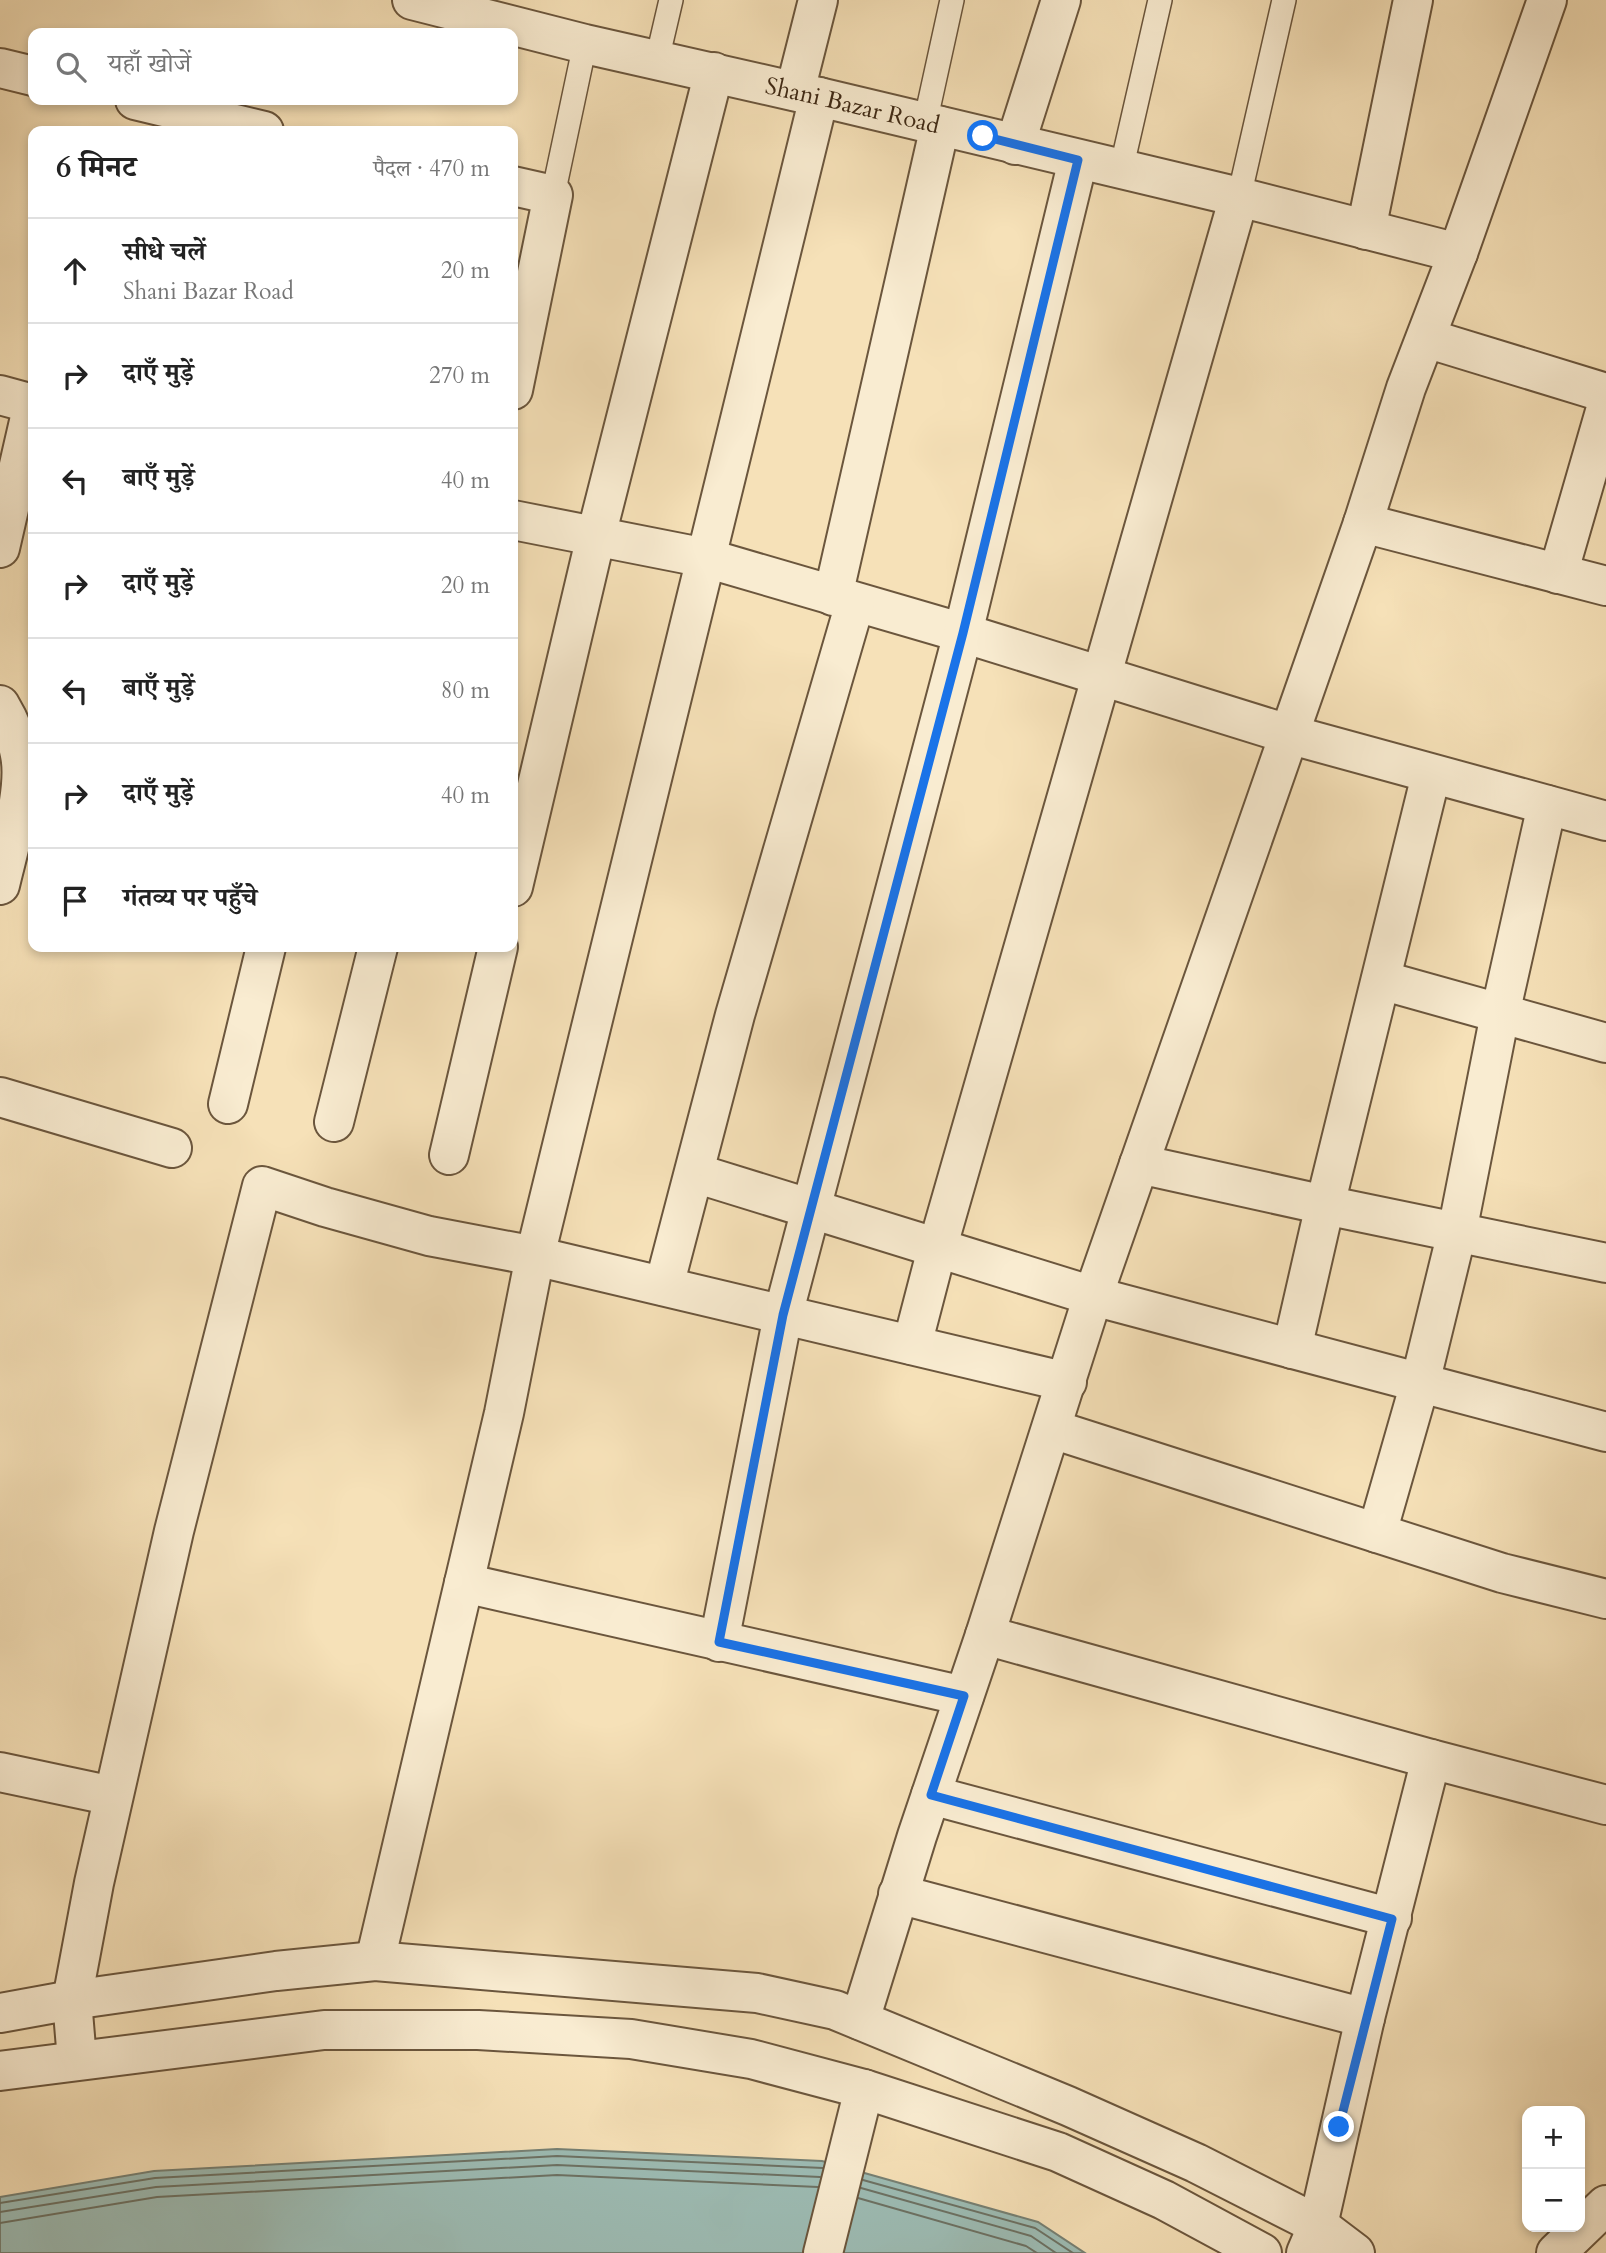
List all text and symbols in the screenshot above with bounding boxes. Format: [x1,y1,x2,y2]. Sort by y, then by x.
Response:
search box [28,28,518,105]
text: यहाँ खोजें [108,46,191,81]
icon: search [52,48,90,86]
street label: Shani Bazar Road [762,69,943,142]
route start [967,120,998,151]
text: 6 मिनट [56,147,136,188]
text: पैदल · 470 m [373,153,490,184]
text: सीधे चलें [123,234,205,269]
icon: ahead [56,252,94,290]
text: 20 m [441,255,490,286]
text: Shani Bazar Road [123,276,294,307]
text: दाएँ मुड़ें [123,355,194,390]
icon: right [56,357,94,395]
text: 270 m [429,360,490,391]
text: बाएँ मुड़ें [123,460,194,495]
icon: left [56,462,94,500]
text: 40 m [441,465,490,496]
text: दाएँ मुड़ें [123,565,194,600]
icon: right [56,567,94,605]
text: 20 m [441,570,490,601]
text: बाएँ मुड़ें [123,670,194,705]
icon: left [56,672,94,710]
text: 80 m [441,675,490,706]
text: दाएँ मुड़ें [123,775,194,810]
icon: right [56,777,94,815]
text: 40 m [441,780,490,811]
text: गंतव्य पर पहुँचे [123,880,257,915]
icon: arrive [56,882,94,920]
map controls [1522,2106,1585,2232]
button: + [1522,2106,1585,2169]
route end [1323,2111,1354,2142]
button: − [1522,2169,1585,2232]

